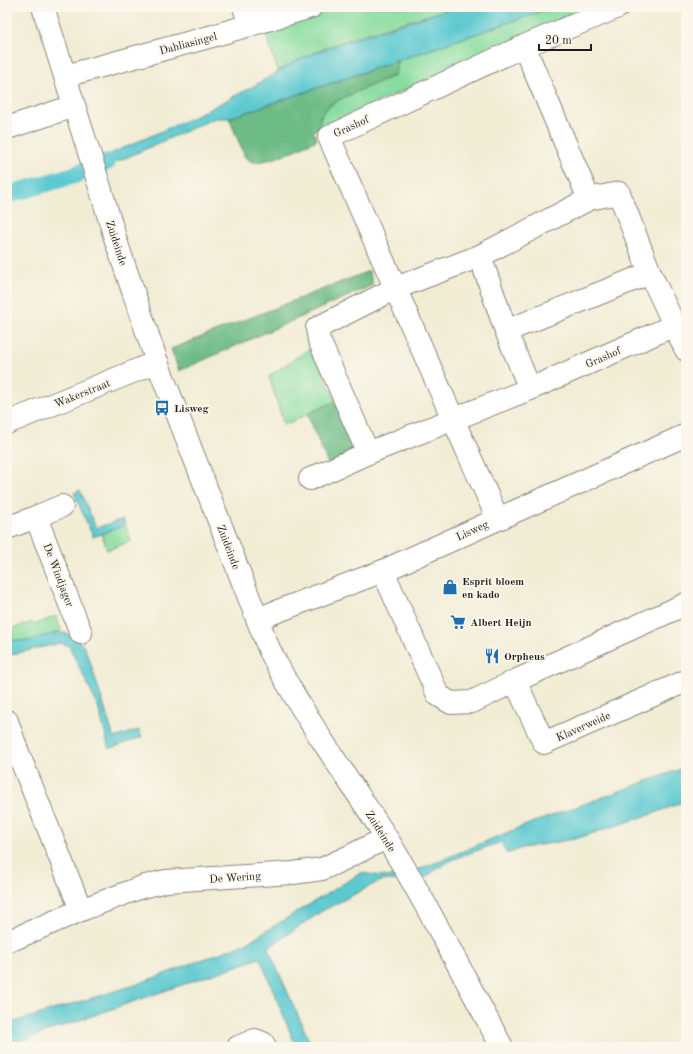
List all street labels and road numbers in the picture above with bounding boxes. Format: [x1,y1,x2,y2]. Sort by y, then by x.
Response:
street label: Dahliasingel [158,31,218,57]
street label: Grashof [332,114,371,140]
street label: Zuideinde [103,220,128,267]
street label: Grashof [584,346,623,371]
street label: Wakerstraat [53,378,112,411]
street label: Lisweg [455,519,490,544]
street label: Zuideinde [214,524,241,571]
street label: De Windjager [40,542,75,609]
street label: Klaverweide [555,711,612,744]
street label: Zuideinde [363,809,397,854]
street label: De Wering [209,871,261,886]

